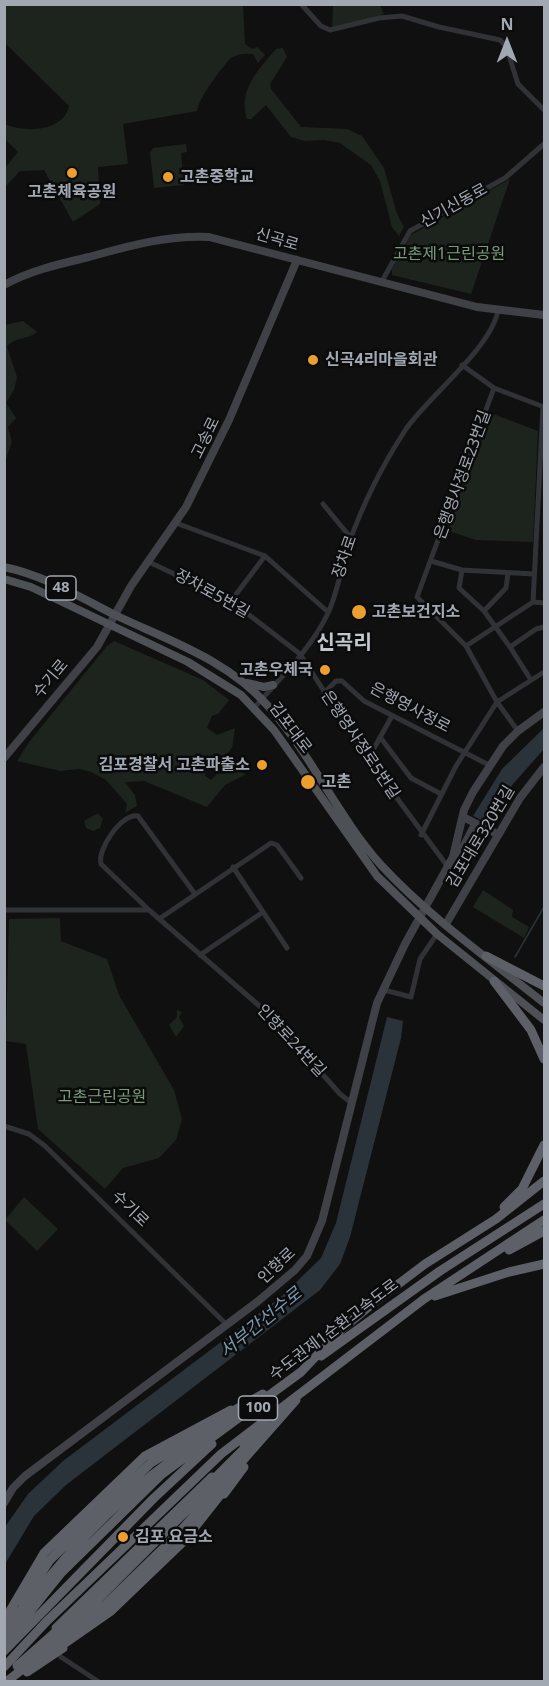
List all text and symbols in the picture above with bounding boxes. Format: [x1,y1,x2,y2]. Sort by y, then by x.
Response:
north arrow [477,12,537,72]
text: N [500,13,514,35]
marker: 고촌체육공원 [65,166,79,180]
place label: 고촌중학교 [180,167,254,187]
marker: 고촌중학교 [161,170,175,184]
street label: 신기신동로 [417,180,491,232]
place label: 고촌체육공원 [28,182,116,202]
street label: 신곡로 [253,225,301,255]
park label: 고촌제1근린공원 [393,244,505,264]
place label: 신곡4리마을회관 [325,350,437,370]
marker: 신곡4리마을회관 [306,353,320,367]
street label: 은행영사정로23번길 [431,408,495,542]
street label: 고송로 [188,414,224,462]
street label: 장차로 [329,533,361,581]
street label: 장차로5번길 [171,566,253,622]
road number: 48 [46,576,76,600]
place label: 고촌보건지소 [372,602,460,622]
marker: 고촌보건지소 [350,603,368,621]
district label: 신곡리 [316,631,372,655]
street label: 수기로 [29,656,73,702]
place label: 고촌우체국 [239,660,313,680]
marker: 고촌우체국 [318,663,332,677]
street label: 은행영사정로 [367,679,453,737]
street label: 은행영사정로5번길 [317,687,403,803]
street label: 김포대로 [265,699,315,757]
place label: 김포경찰서 고촌파출소 [99,755,250,775]
marker: 김포경찰서 고촌파출소 [255,758,269,772]
place label: 고촌 [322,772,351,792]
marker: 고촌 [299,773,317,791]
street label: 김포대로320번길 [443,782,519,892]
street label: 인향로24번길 [253,1001,329,1081]
park label: 고촌근린공원 [58,1087,146,1107]
street label: 수기로 [107,1187,153,1231]
street label: 인향로 [254,1244,300,1288]
street label: 수도권제1순환고속도로 [266,1275,402,1385]
water label: 서부간선수로 [216,1283,306,1363]
road number: 100 [238,1396,278,1420]
place label: 김포 요금소 [135,1527,213,1547]
marker: 김포 요금소 [116,1530,130,1544]

